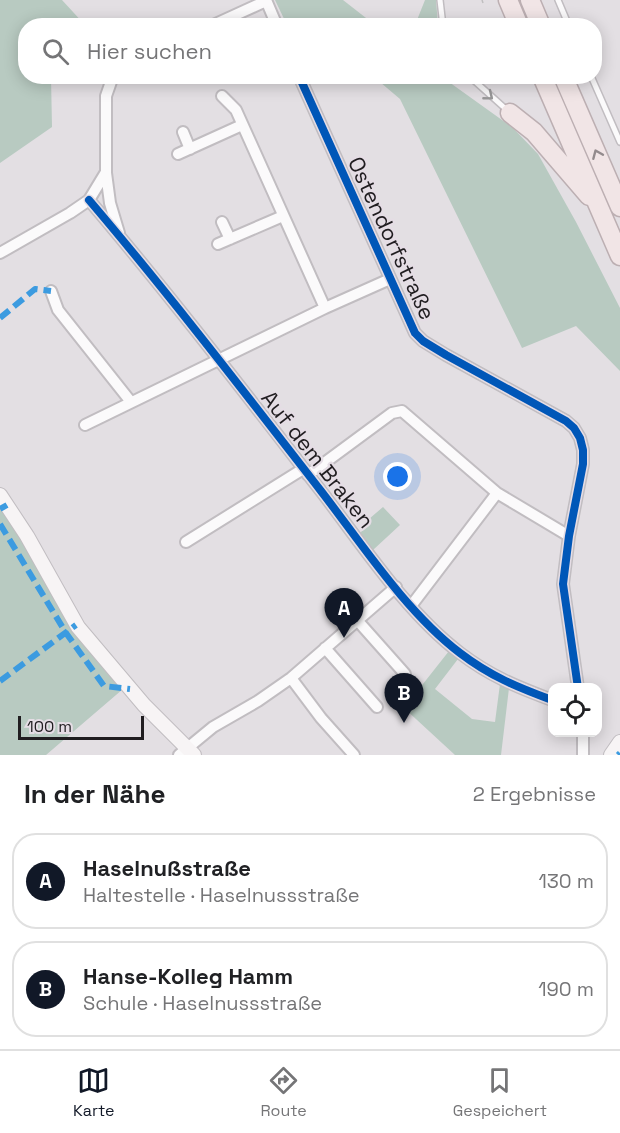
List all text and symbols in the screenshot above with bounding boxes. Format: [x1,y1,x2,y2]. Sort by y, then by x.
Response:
search box [18,18,602,84]
icon: search [39,35,72,68]
text: Hier suchen [87,37,212,65]
one-way arrow [482,88,493,99]
one-way arrow [592,149,604,160]
street label: Ostendorfstraße [342,152,442,324]
street label: Auf dem Braken [255,384,381,534]
your location [383,462,412,491]
pin: A [324,588,364,638]
pin: B [384,674,424,723]
map controls [548,683,602,737]
button: locate [548,683,602,737]
scale bar [18,713,144,740]
text: 100 m [27,716,72,737]
text: In der Nähe [24,777,165,811]
text: 2 Ergebnisse [473,781,596,807]
text: Haselnußstraße [83,854,251,882]
text: A [39,868,52,894]
text: 130 m [538,868,594,894]
text: Haltestelle · Haselnussstraße [83,882,360,908]
text: Hanse-Kolleg Hamm [83,962,293,990]
text: B [39,976,52,1002]
text: 190 m [538,976,594,1002]
text: Schule · Haselnussstraße [83,990,322,1016]
tab: Karte [73,1064,115,1121]
tab: Route [260,1064,307,1121]
tab: Gespeichert [453,1064,547,1121]

